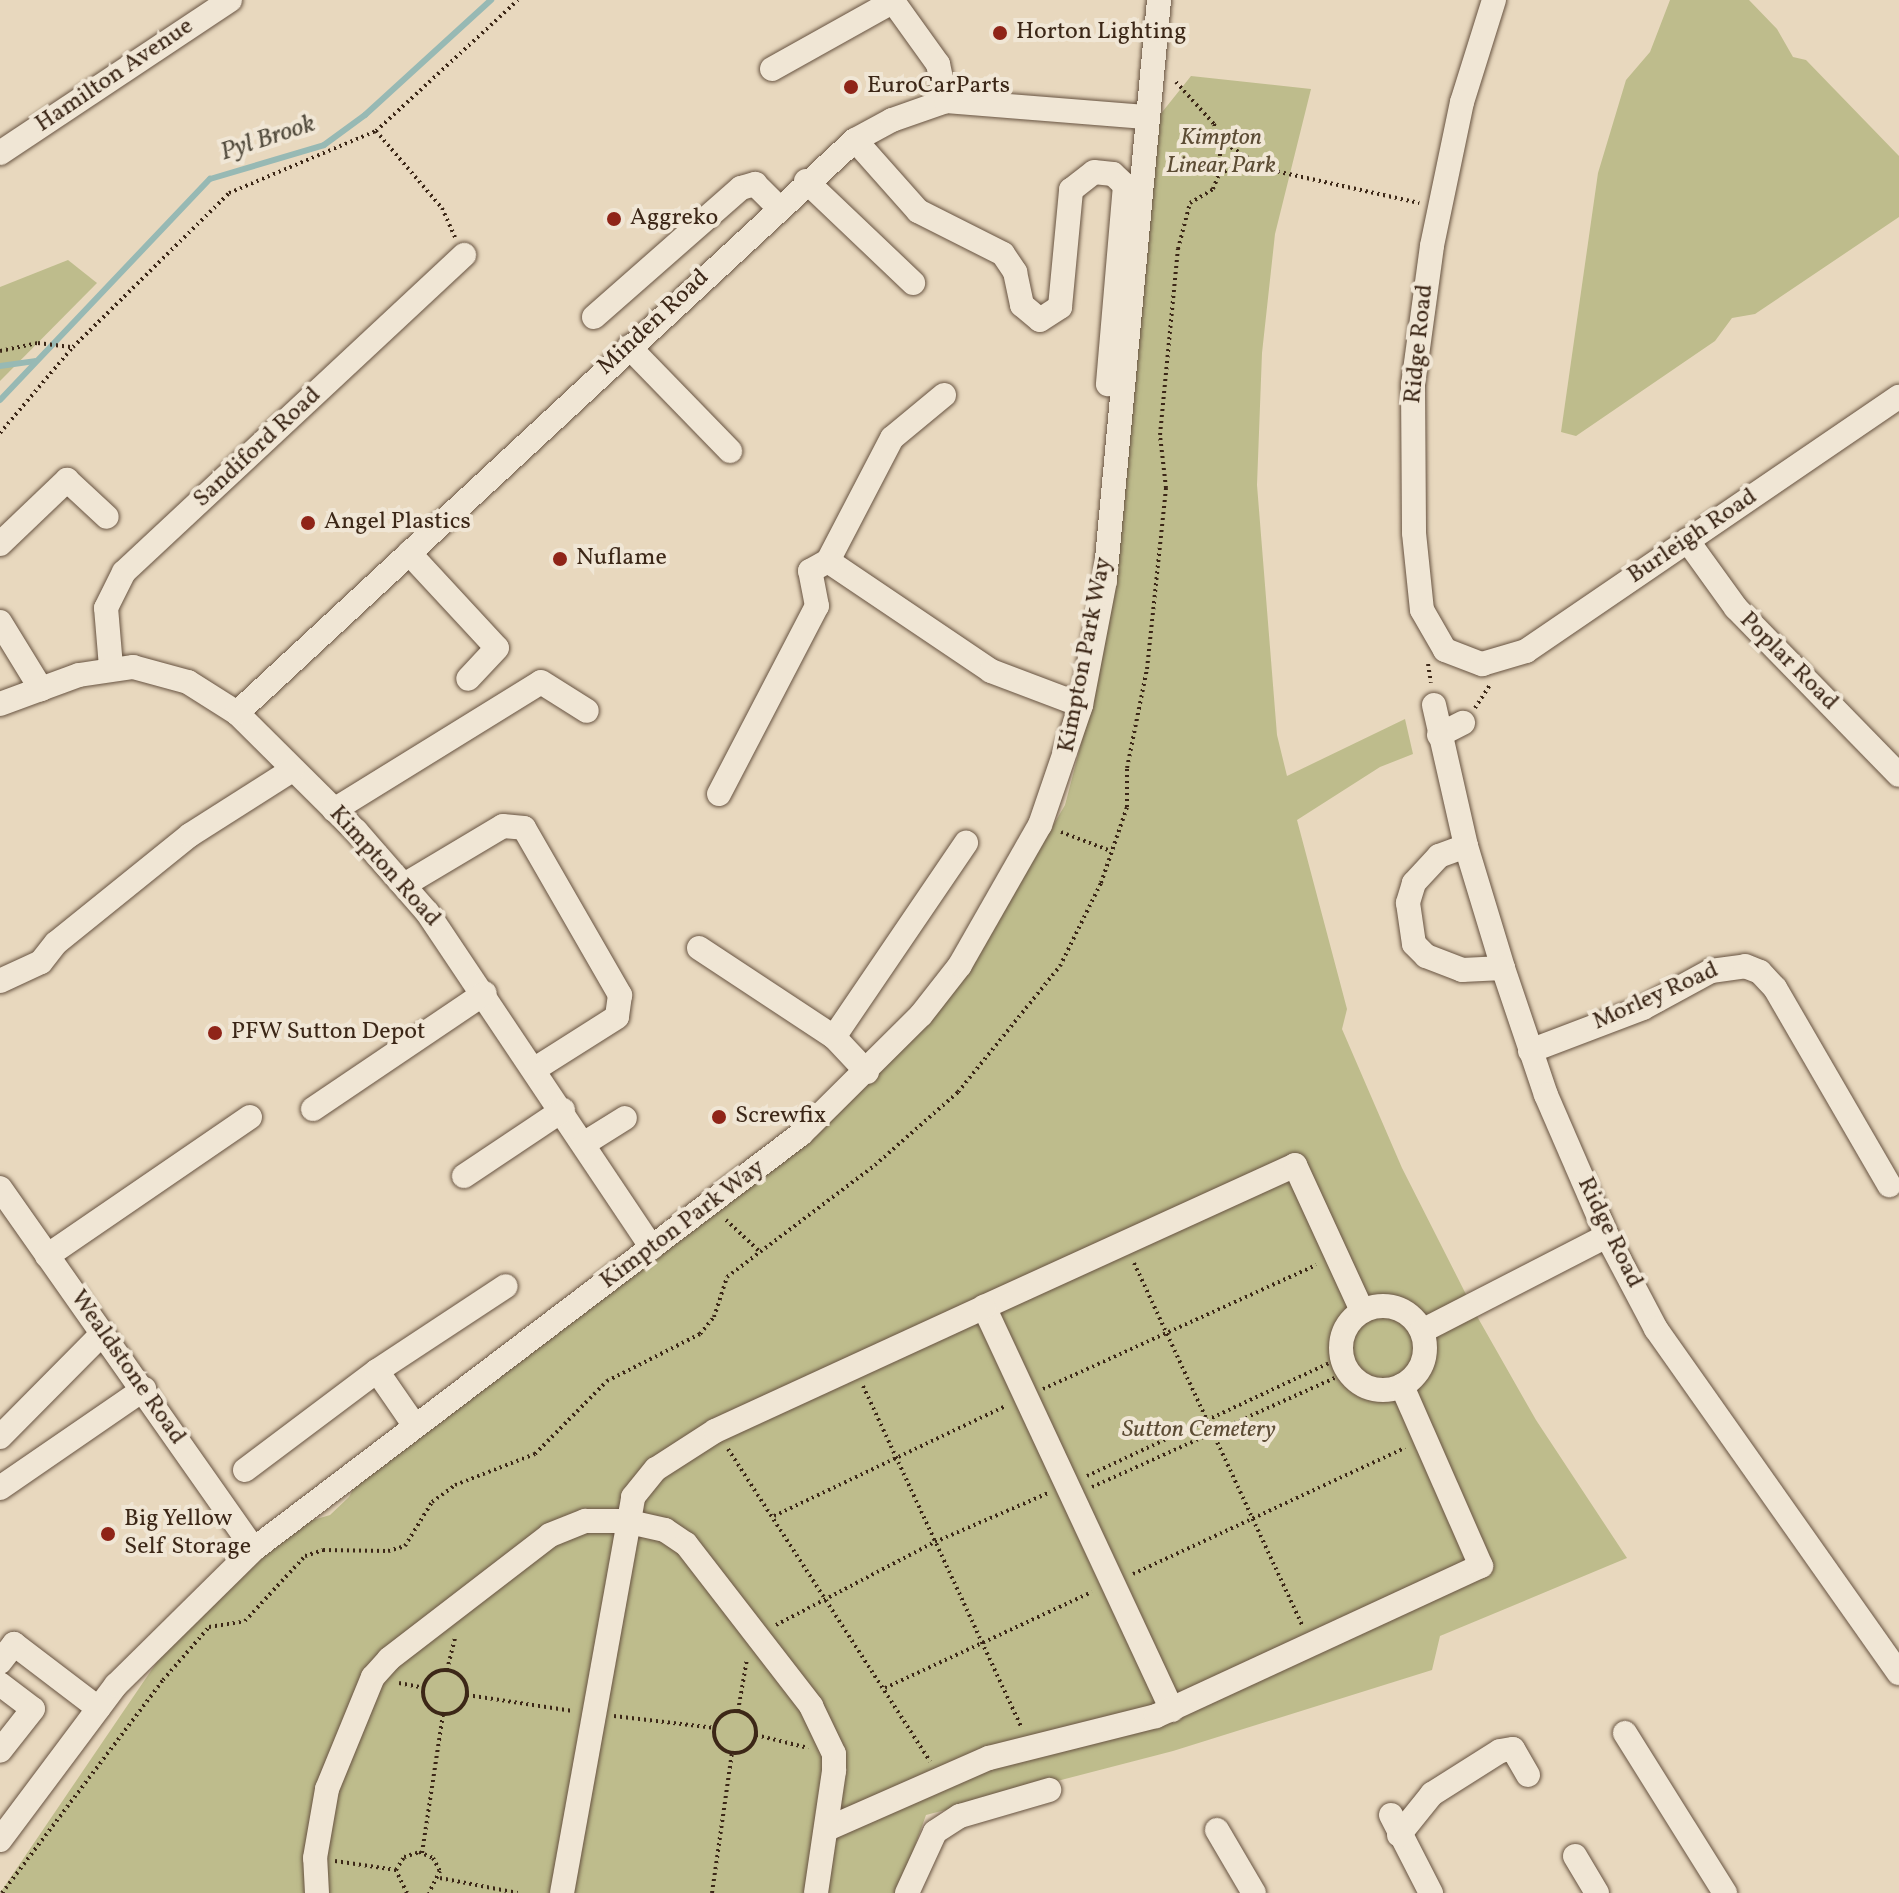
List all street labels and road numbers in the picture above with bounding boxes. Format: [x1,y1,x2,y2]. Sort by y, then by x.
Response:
street label: Hamilton Avenue [31,13,199,139]
street label: Minden Road [592,264,716,382]
street label: Ridge Road [1399,283,1441,405]
street label: Sandiford Road [188,382,328,514]
street label: Burleigh Road [1623,483,1763,591]
street label: Kimpton Park Way [1053,555,1119,755]
street label: Poplar Road [1733,607,1843,717]
street label: Kimpton Road [322,801,446,933]
street label: Morley Road [1588,956,1724,1038]
street label: Kimpton Park Way [595,1154,771,1296]
street label: Ridge Road [1570,1173,1648,1293]
street label: Wealdstone Road [63,1285,191,1451]

